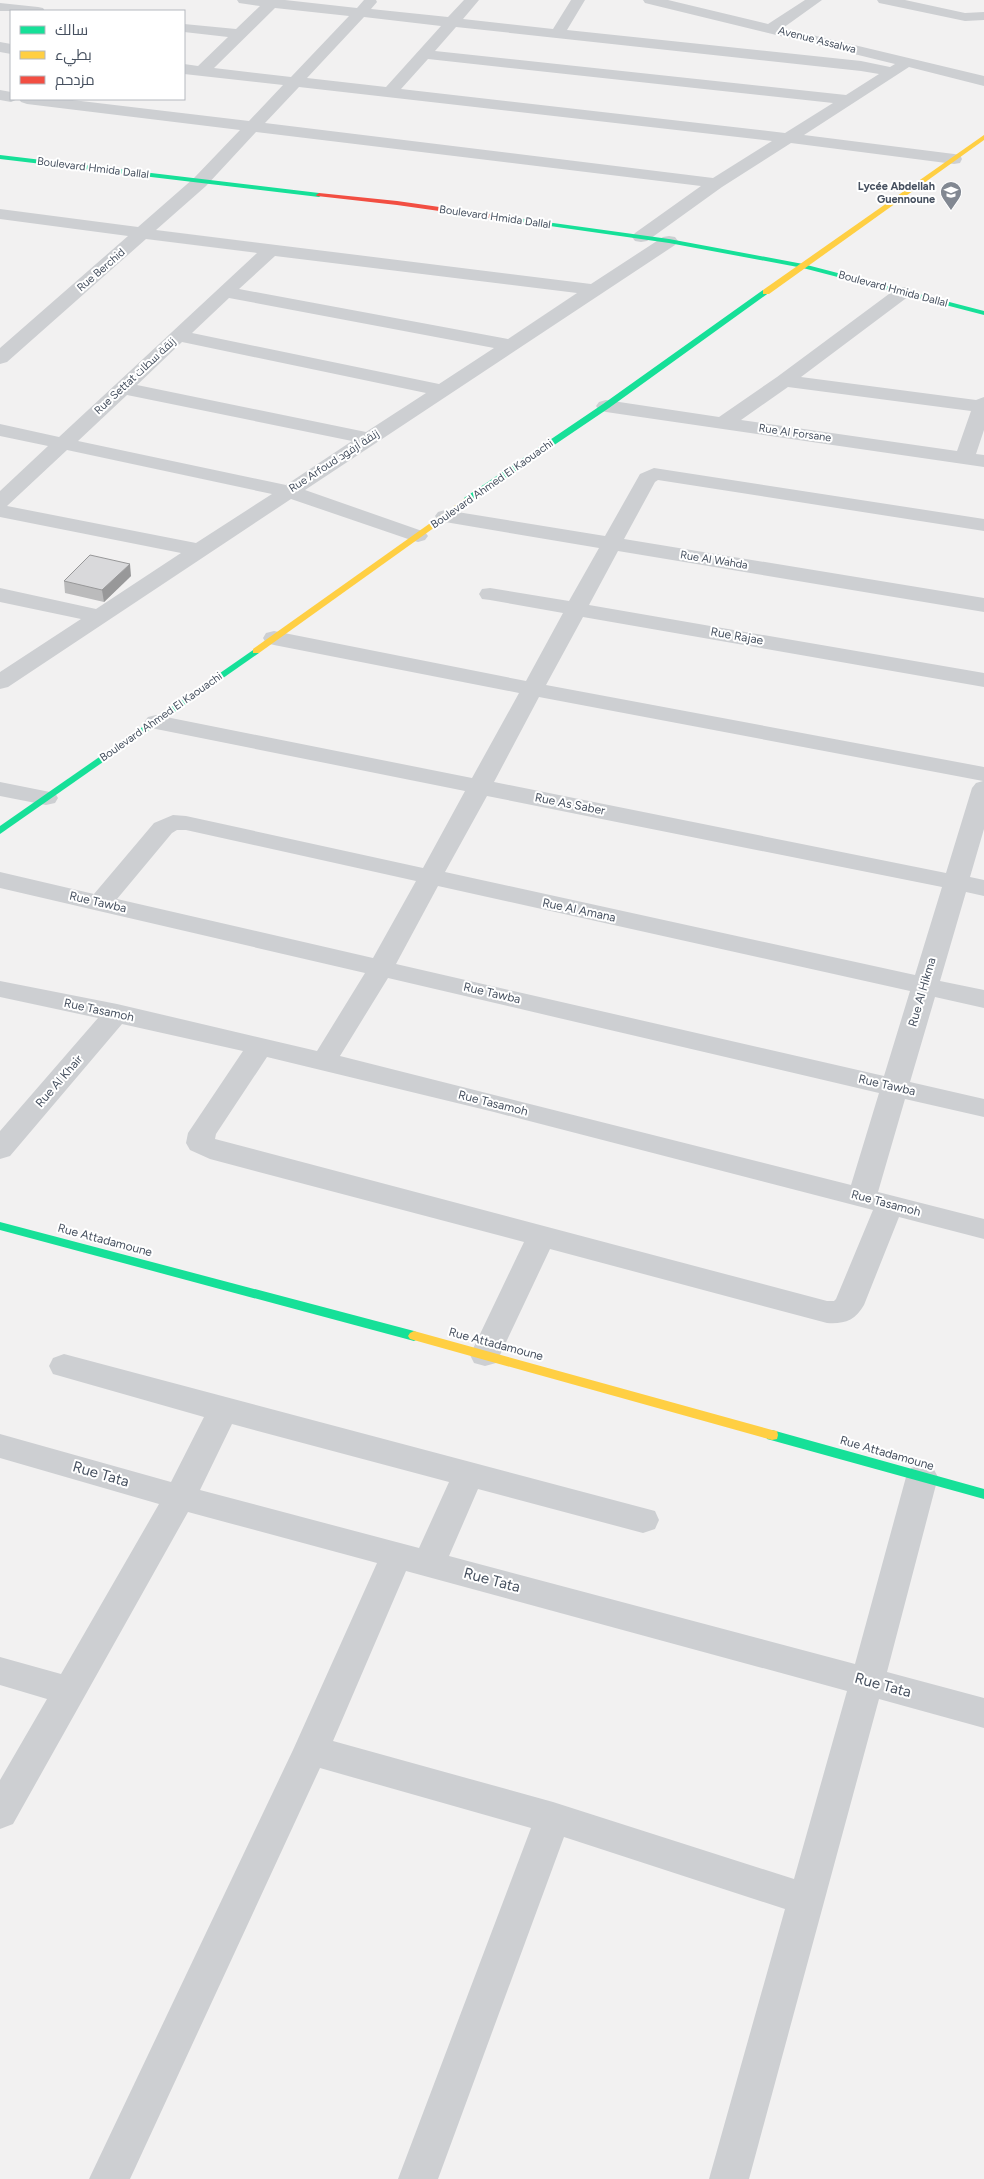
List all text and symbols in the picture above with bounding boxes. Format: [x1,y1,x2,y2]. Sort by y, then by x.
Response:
legend [10,10,185,100]
text: سالك [55,21,88,39]
street label: Avenue Assalwa [777,24,857,56]
text: بطيء [55,46,92,67]
text: مزدحم [55,71,95,90]
street label: Boulevard Hmida Dallal [36,155,150,181]
place label: Lycée Abdellah Guennoune [858,180,935,206]
school or university icon: Lycée Abdellah Guennoune [939,180,963,211]
street label: Boulevard Hmida Dallal [438,203,552,231]
street label: Rue Berchid [74,246,128,294]
street label: Boulevard Hmida Dallal [837,268,949,310]
street label: Rue Settat زنقة سطات [92,335,178,417]
street label: Rue Al Forsane [758,421,832,445]
street label: Rue Arfoud زنقة أرفود [286,426,382,495]
street label: Boulevard Ahmed El Kaouachi [428,437,556,531]
street label: Rue Al Wahda [679,548,749,572]
street label: Rue Rajae [710,624,765,648]
street label: Boulevard Ahmed El Kaouachi [97,670,225,764]
street label: Rue As Saber [534,790,606,818]
street label: Rue Tawba [68,889,128,915]
street label: Rue Al Amana [541,895,617,925]
street label: Rue Al Hikma [905,956,939,1028]
street label: Rue Tawba [462,980,522,1006]
street label: Rue Tasamoh [63,996,136,1024]
street label: Rue Al Khair [33,1052,85,1110]
street label: Rue Tawba [857,1072,917,1098]
street label: Rue Tasamoh [457,1088,530,1118]
street label: Rue Tasamoh [850,1187,923,1219]
street label: Rue Attadamoune [56,1221,154,1259]
street label: Rue Attadamoune [447,1325,545,1363]
street label: Rue Attadamoune [838,1433,936,1473]
street label: Rue Tata [71,1457,131,1491]
street label: Rue Tata [462,1564,522,1596]
street label: Rue Tata [853,1669,913,1701]

